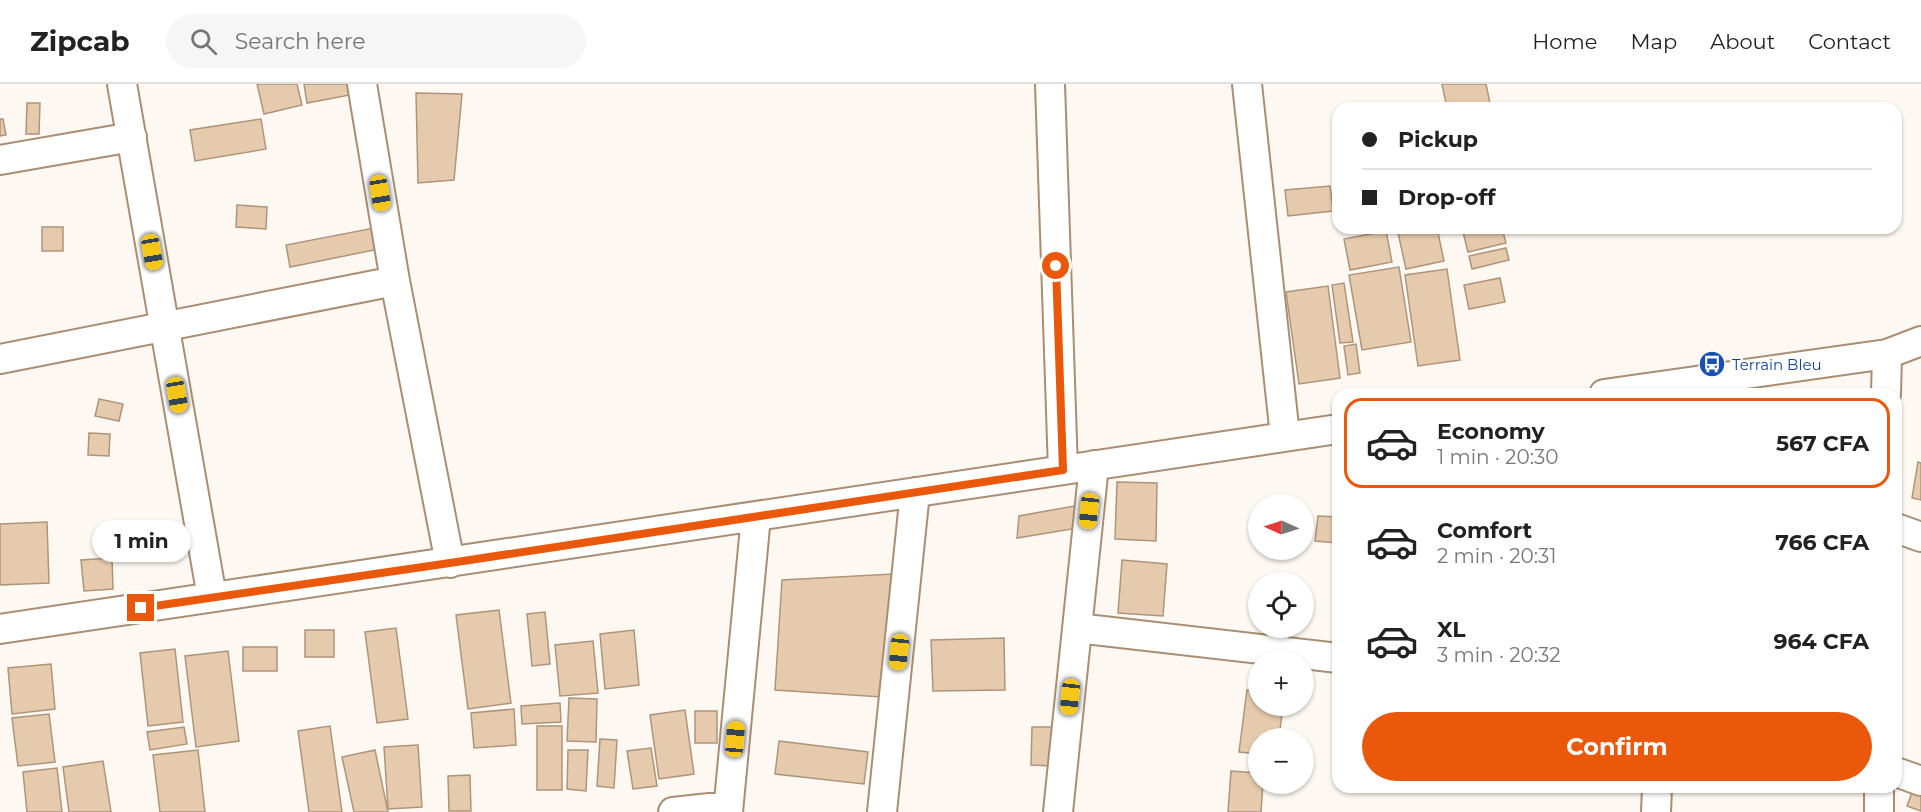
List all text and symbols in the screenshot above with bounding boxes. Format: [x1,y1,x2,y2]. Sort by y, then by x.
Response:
search box [166,14,586,68]
text: Zipcab [30,24,130,58]
icon: search [187,25,220,58]
text: Search here [235,28,366,55]
text: Home [1532,29,1597,54]
text: Map [1630,29,1677,54]
text: About [1710,29,1775,54]
text: Contact [1808,29,1891,54]
text: Pickup [1398,126,1478,153]
car [368,174,392,212]
text: Drop-off [1398,184,1496,211]
car [140,233,164,271]
route start [1042,252,1069,279]
bus stop icon: Terrain Bleu [1697,349,1727,379]
place label: Terrain Bleu [1732,355,1822,374]
car [165,376,189,414]
icon: car [1365,416,1419,470]
text: Economy [1437,418,1545,445]
text: 567 CFA [1776,430,1869,457]
text: 1 min · 20:30 [1437,445,1558,469]
car [1078,492,1100,530]
north arrow [1248,494,1314,560]
map controls [1248,494,1314,794]
icon: car [1365,515,1419,569]
text: Comfort [1437,517,1532,544]
callout: 1 min [92,521,190,563]
text: 1 min [114,529,169,553]
text: 766 CFA [1775,529,1869,556]
text: 2 min · 20:31 [1437,544,1557,568]
button: locate [1248,572,1314,638]
route end [127,594,154,621]
icon: car [1365,614,1419,668]
text: XL [1437,616,1466,643]
text: 964 CFA [1773,628,1869,655]
car [888,633,910,671]
text: 3 min · 20:32 [1437,643,1561,667]
button: + [1248,650,1314,716]
car [1059,678,1081,716]
button: Confirm [1362,712,1872,781]
car [724,720,746,758]
button: − [1248,728,1314,794]

